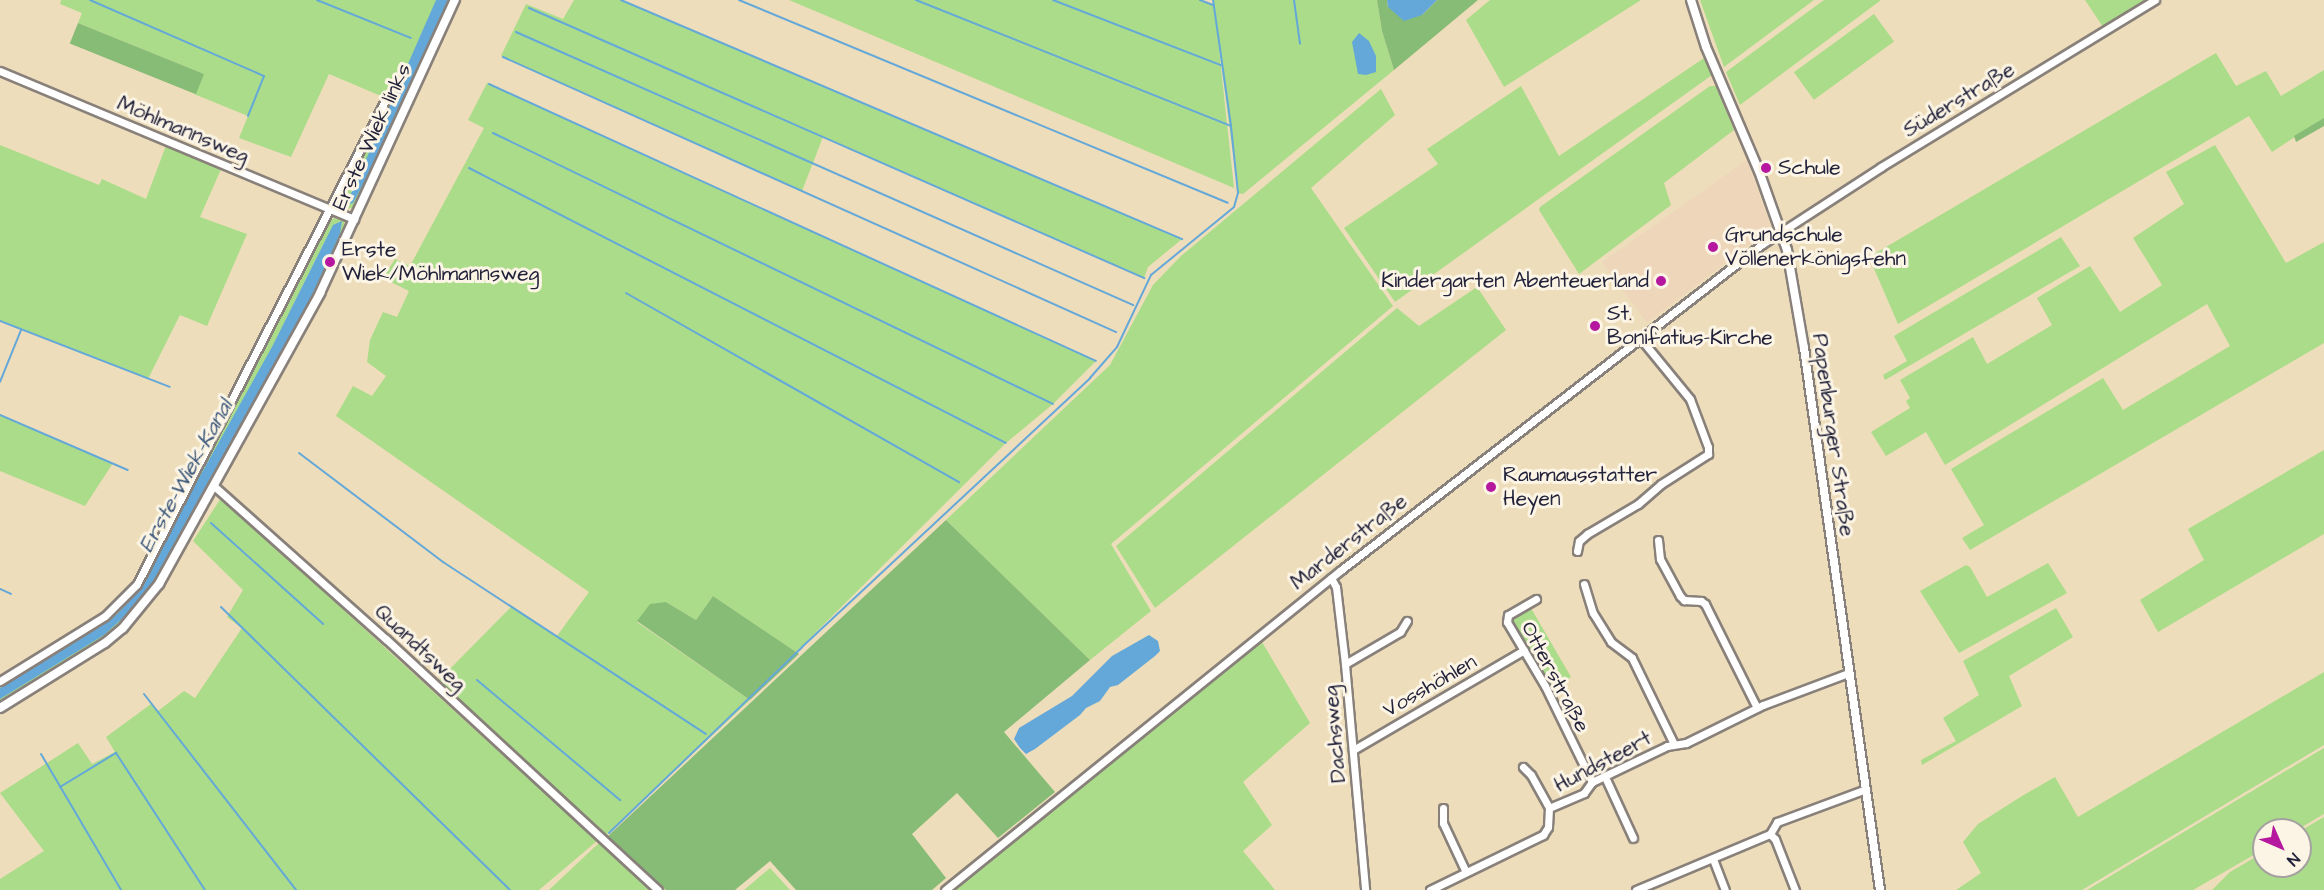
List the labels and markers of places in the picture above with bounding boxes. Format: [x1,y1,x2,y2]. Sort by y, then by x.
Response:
place label: Schule [1778,155,1841,181]
marker: Schule [1759,161,1773,175]
place label: Grundschule Völlenerkönigsfehn [1725,222,1906,272]
place label: Erste Wiek/Möhlmannsweg [342,237,539,287]
marker: Grundschule Völlenerkönigsfehn [1706,240,1720,254]
marker: Erste Wiek/Möhlmannsweg [323,255,337,269]
place label: Kindergarten Abenteuerland [1381,268,1649,294]
marker: Kindergarten Abenteuerland [1654,274,1668,288]
place label: St. Bonifatius-Kirche [1607,301,1772,351]
marker: St. Bonifatius-Kirche [1588,319,1602,333]
place label: Raumausstatter Heyen [1503,462,1657,512]
marker: Raumausstatter Heyen [1484,480,1498,494]

